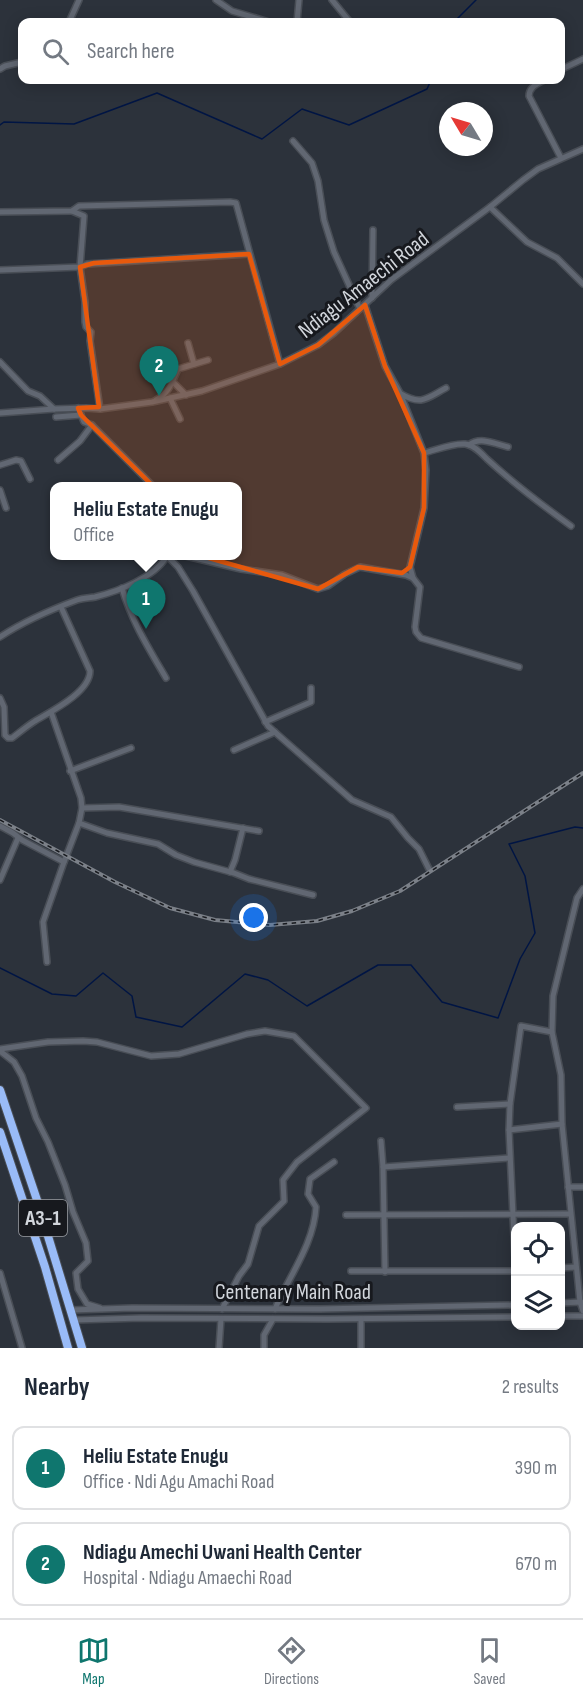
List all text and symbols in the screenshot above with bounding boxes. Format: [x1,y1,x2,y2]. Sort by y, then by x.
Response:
search box [18,18,565,84]
icon: search [39,35,72,68]
text: Search here [87,38,174,65]
north arrow [439,102,493,156]
street label: Ndiagu Amaechi Road [293,226,435,345]
pin: 2 [140,346,178,396]
popup [50,482,242,560]
text: Heliu Estate Enugu [73,496,219,523]
text: Office [73,523,114,547]
pin: 1 [126,580,166,629]
your location [239,903,268,932]
road number: A3-1 [19,1200,67,1236]
map controls [511,1222,565,1330]
button: locate [511,1222,565,1276]
button: layers [511,1276,565,1330]
street label: Centenary Main Road [215,1279,371,1306]
text: Nearby [24,1372,90,1403]
text: 2 results [502,1375,559,1399]
text: Heliu Estate Enugu [83,1443,228,1470]
text: 1 [42,1456,49,1480]
text: 390 m [515,1456,557,1480]
text: Office · Ndi Agu Amachi Road [83,1470,274,1494]
text: Ndiagu Amechi Uwani Health Center [83,1539,362,1566]
text: 2 [41,1552,50,1576]
text: 670 m [515,1552,557,1576]
text: Hospital · Ndiagu Amaechi Road [83,1566,292,1590]
tab: Map [77,1634,110,1689]
tab: Directions [264,1634,319,1689]
tab: Saved [473,1634,506,1689]

